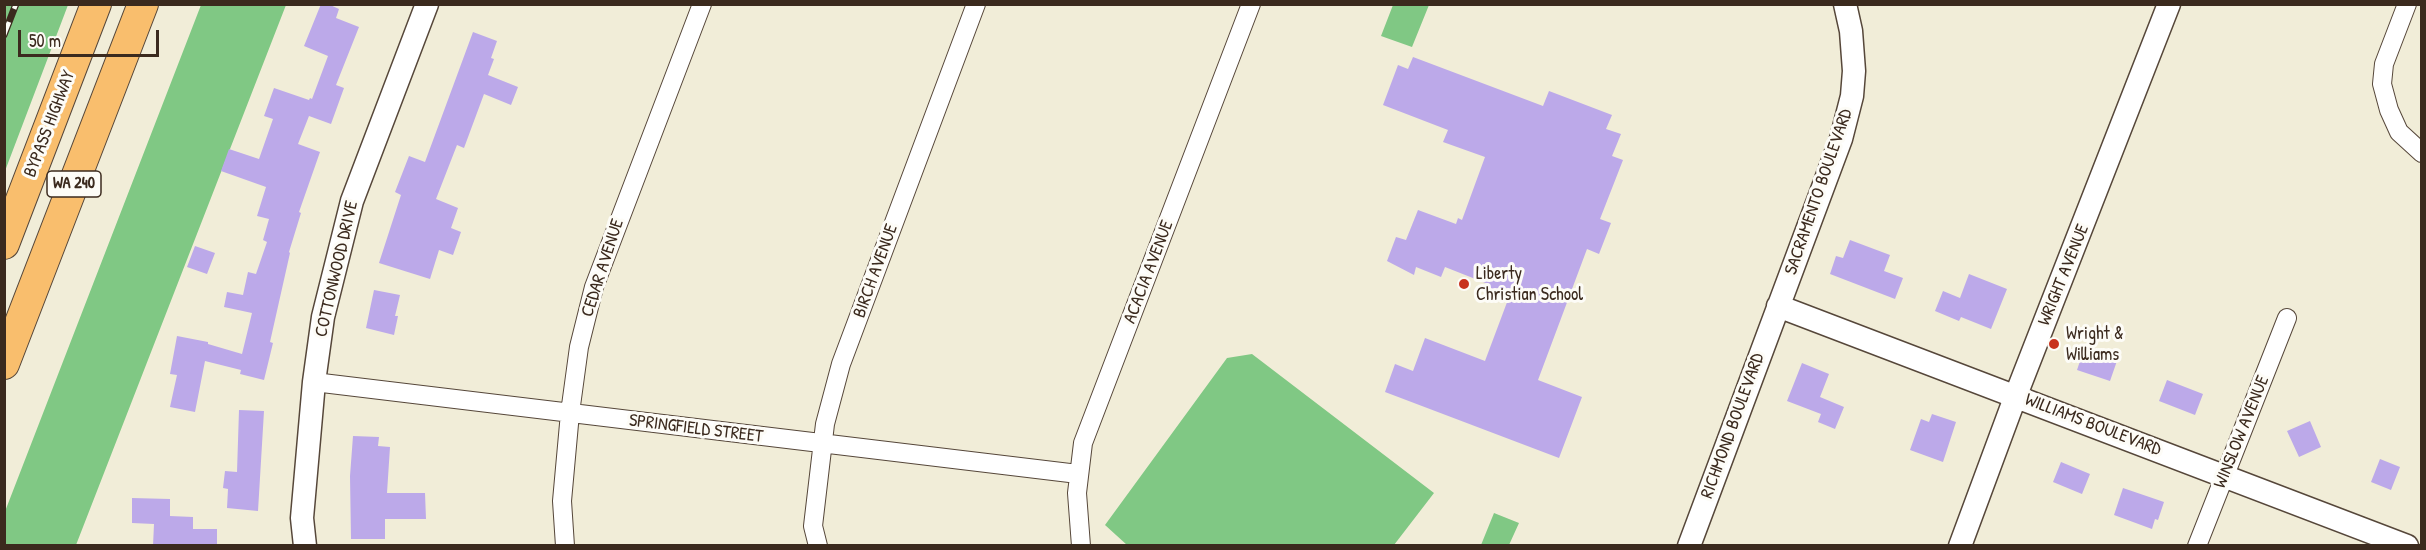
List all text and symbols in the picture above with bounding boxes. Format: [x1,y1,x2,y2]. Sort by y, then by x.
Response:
scale bar [21,18,162,56]
text: 50 m [29,28,61,53]
street label: BYPASS HIGHWAY [20,68,80,180]
street label: SACRAMENTO BOULEVARD [1780,106,1858,278]
road number: WA 240 [47,171,101,197]
street label: COTTONWOOD DRIVE [311,199,363,339]
street label: CEDAR AVENUE [577,216,629,320]
street label: ACACIA AVENUE [1119,217,1179,327]
street label: BIRCH AVENUE [849,221,903,321]
street label: WRIGHT AVENUE [2034,221,2094,329]
place label: Liberty Christian School [1476,263,1583,306]
marker: Liberty Christian School [1457,277,1471,291]
place label: Wright & Williams [2066,323,2123,366]
marker: Wright & Williams [2047,337,2061,351]
street label: RICHMOND BOULEVARD [1697,350,1769,502]
street label: WINSLOW AVENUE [2210,373,2274,491]
street label: WILLIAMS BOULEVARD [2022,389,2164,461]
street label: SPRINGFIELD STREET [628,410,764,448]

